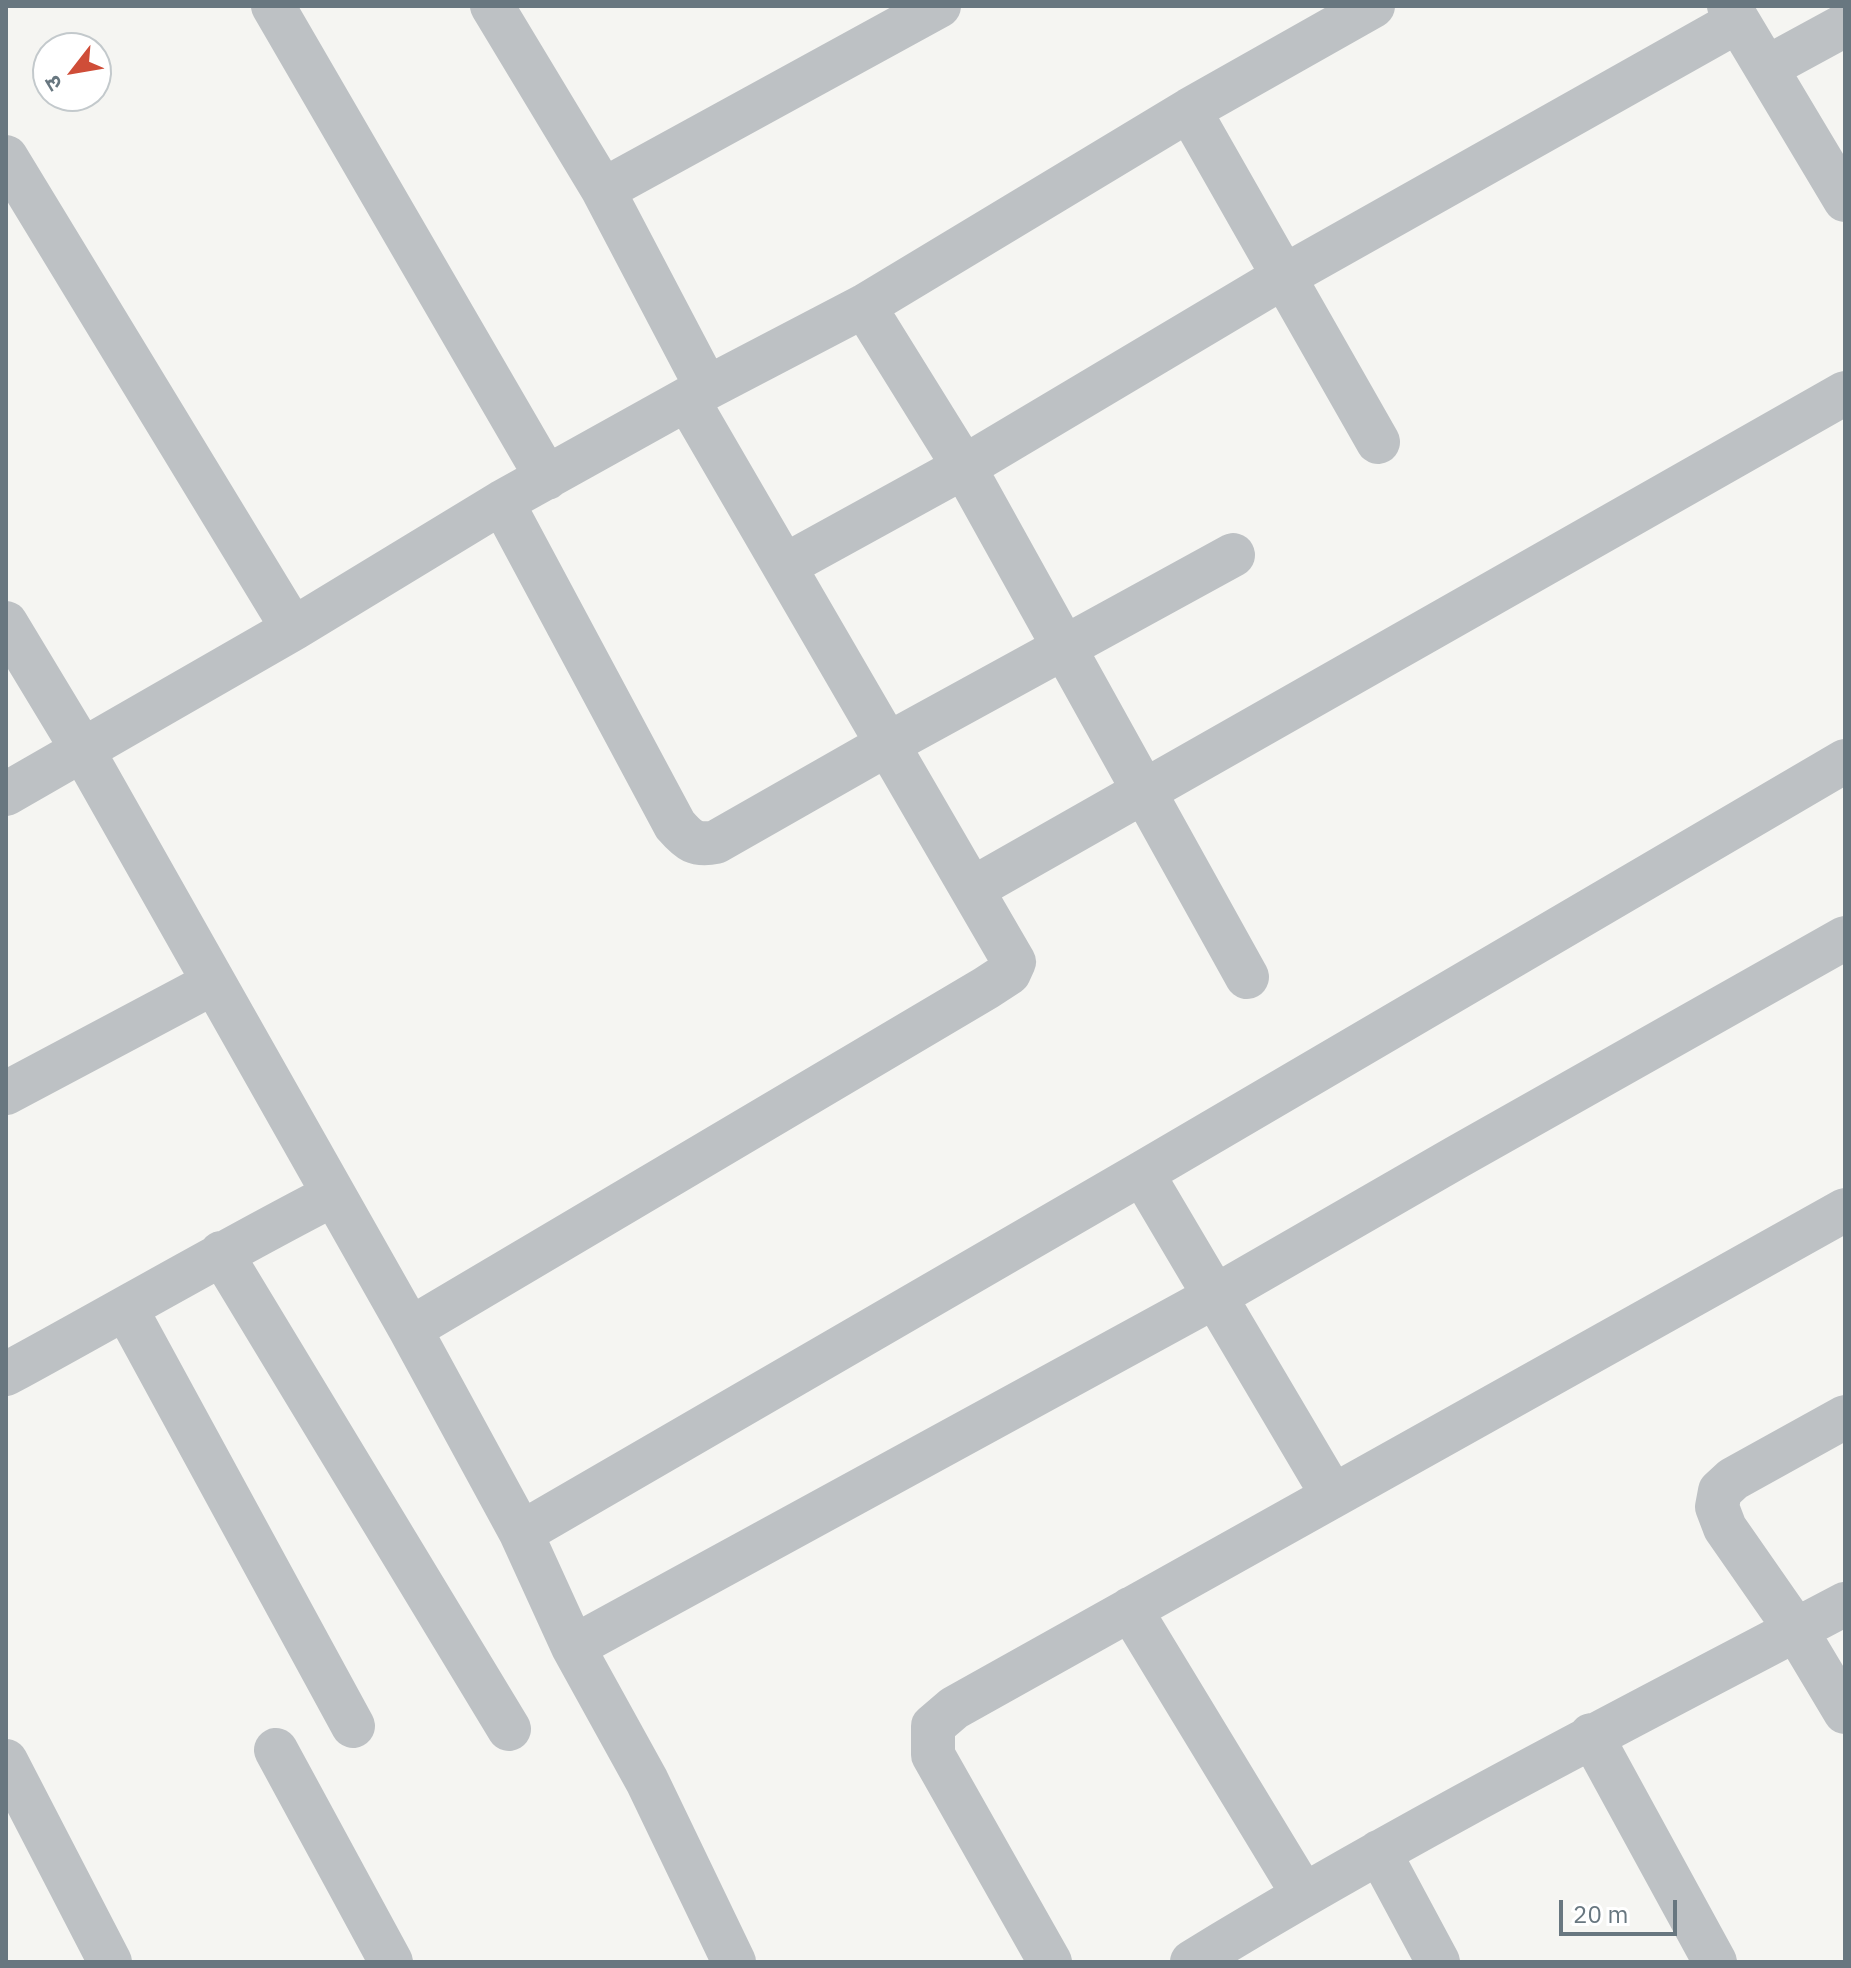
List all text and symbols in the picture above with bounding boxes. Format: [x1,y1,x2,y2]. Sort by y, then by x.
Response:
north arrow [32,32,112,112]
text: उ [37,71,68,97]
scale bar [1563,1884,1681,1934]
text: 20 m [1573,1898,1628,1930]

